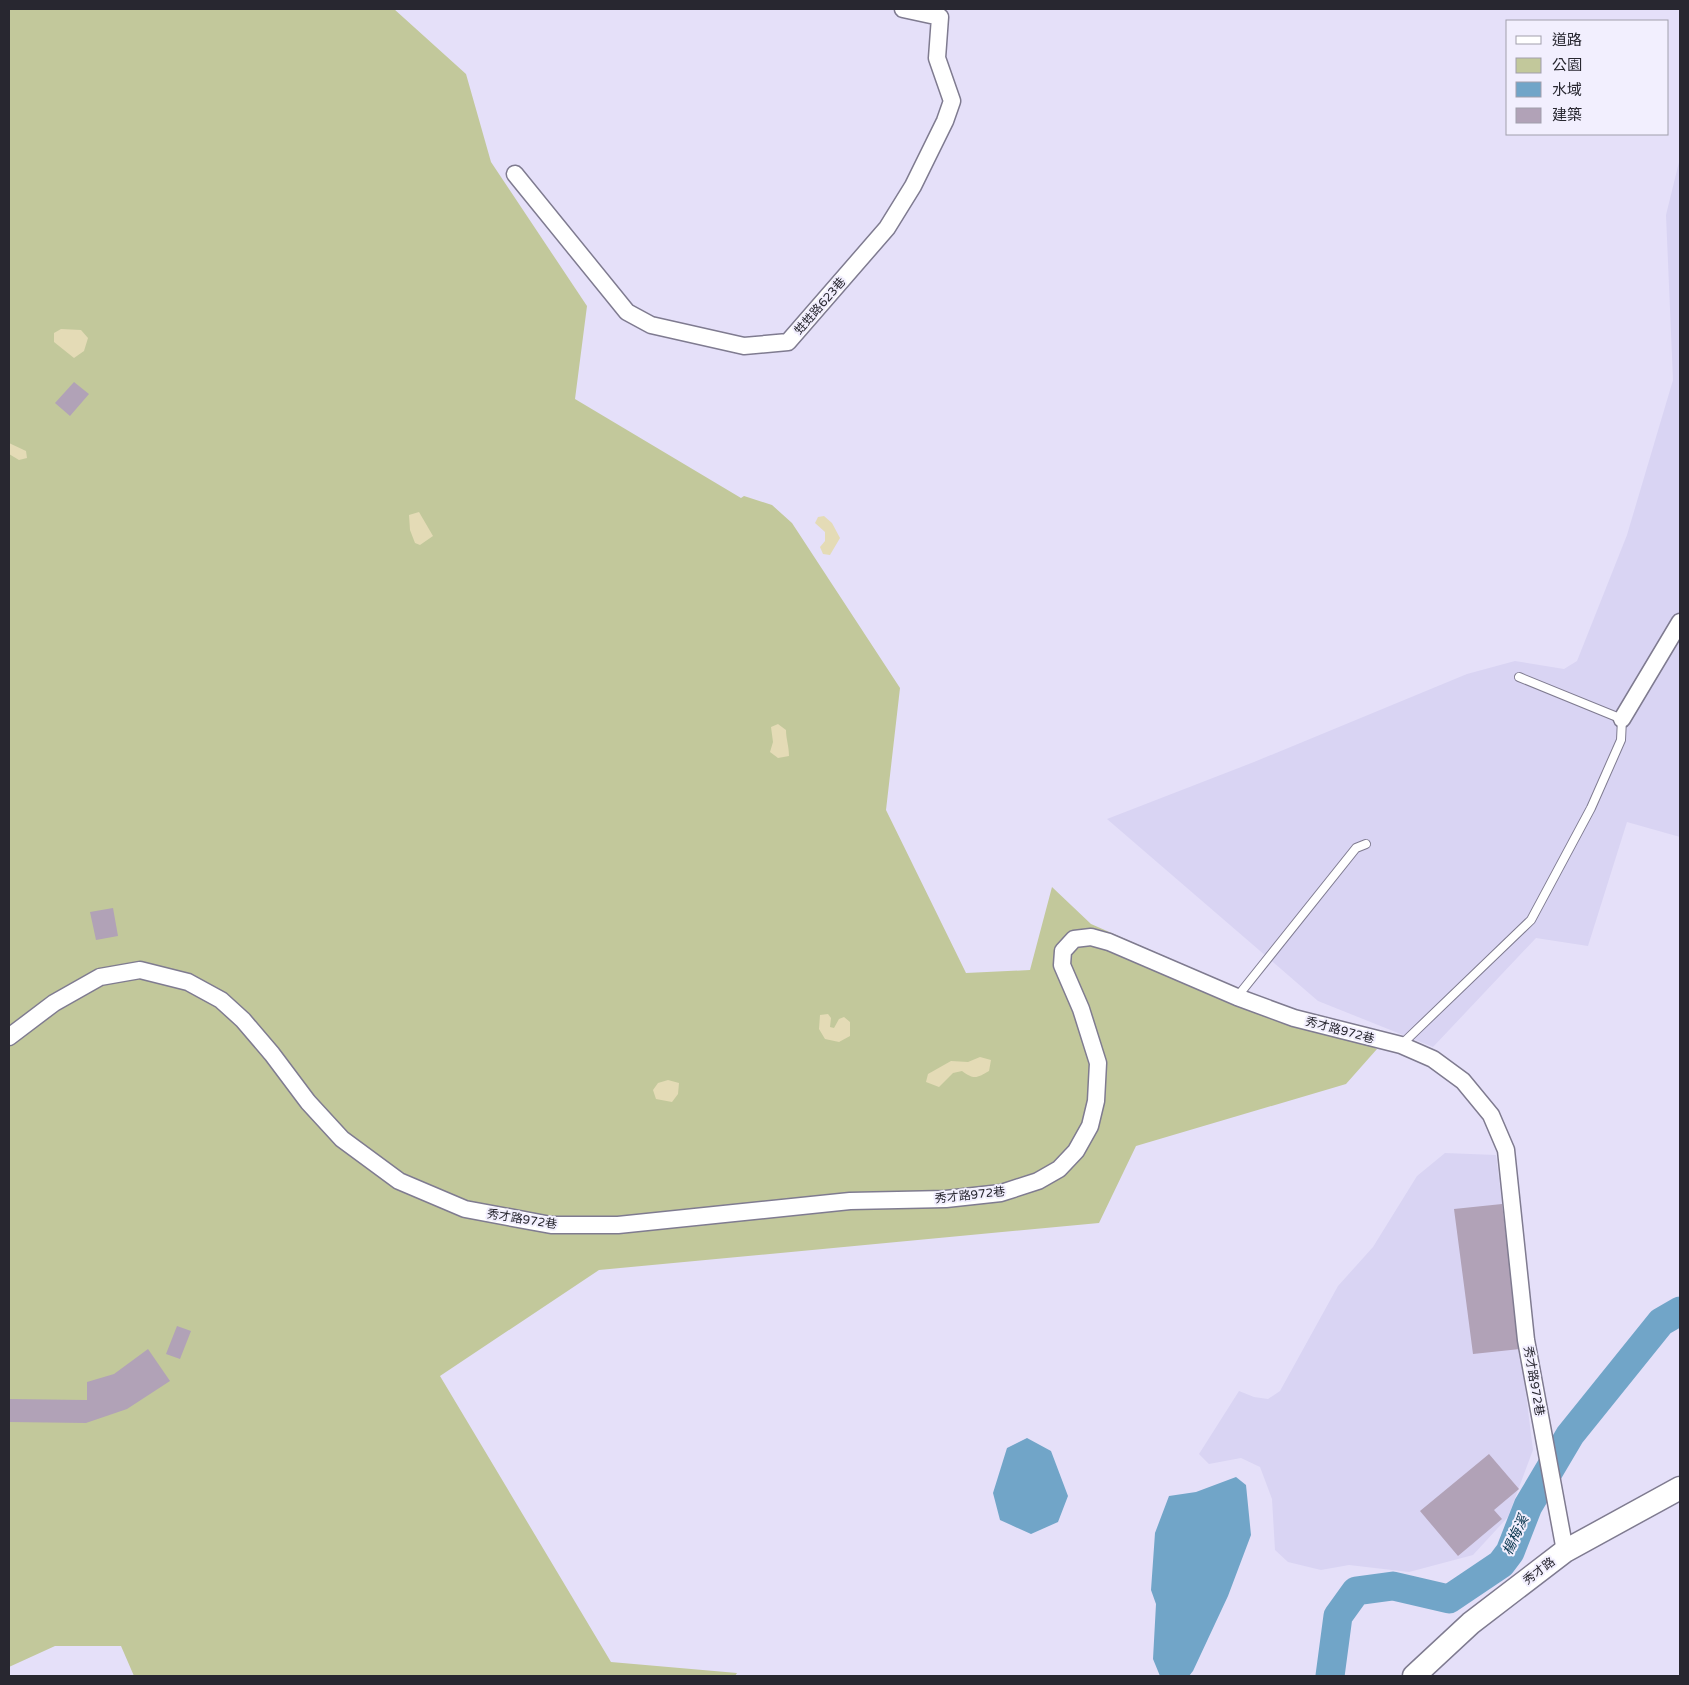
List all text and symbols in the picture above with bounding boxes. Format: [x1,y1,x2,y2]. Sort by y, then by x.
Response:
legend [1506,20,1669,135]
text: 道路 [1552,31,1582,49]
text: 公園 [1552,56,1582,74]
text: 水域 [1552,81,1582,99]
text: 建築 [1552,106,1582,124]
street label: 甡甡路623巷 [792,275,848,337]
street label: 秀才路972巷 [1304,1014,1376,1046]
street label: 秀才路972巷 [934,1184,1006,1206]
street label: 秀才路972巷 [486,1207,558,1231]
street label: 秀才路972巷 [1521,1345,1547,1417]
water label: 楊梅溪 [1499,1511,1533,1558]
street label: 秀才路 [1520,1555,1558,1587]

